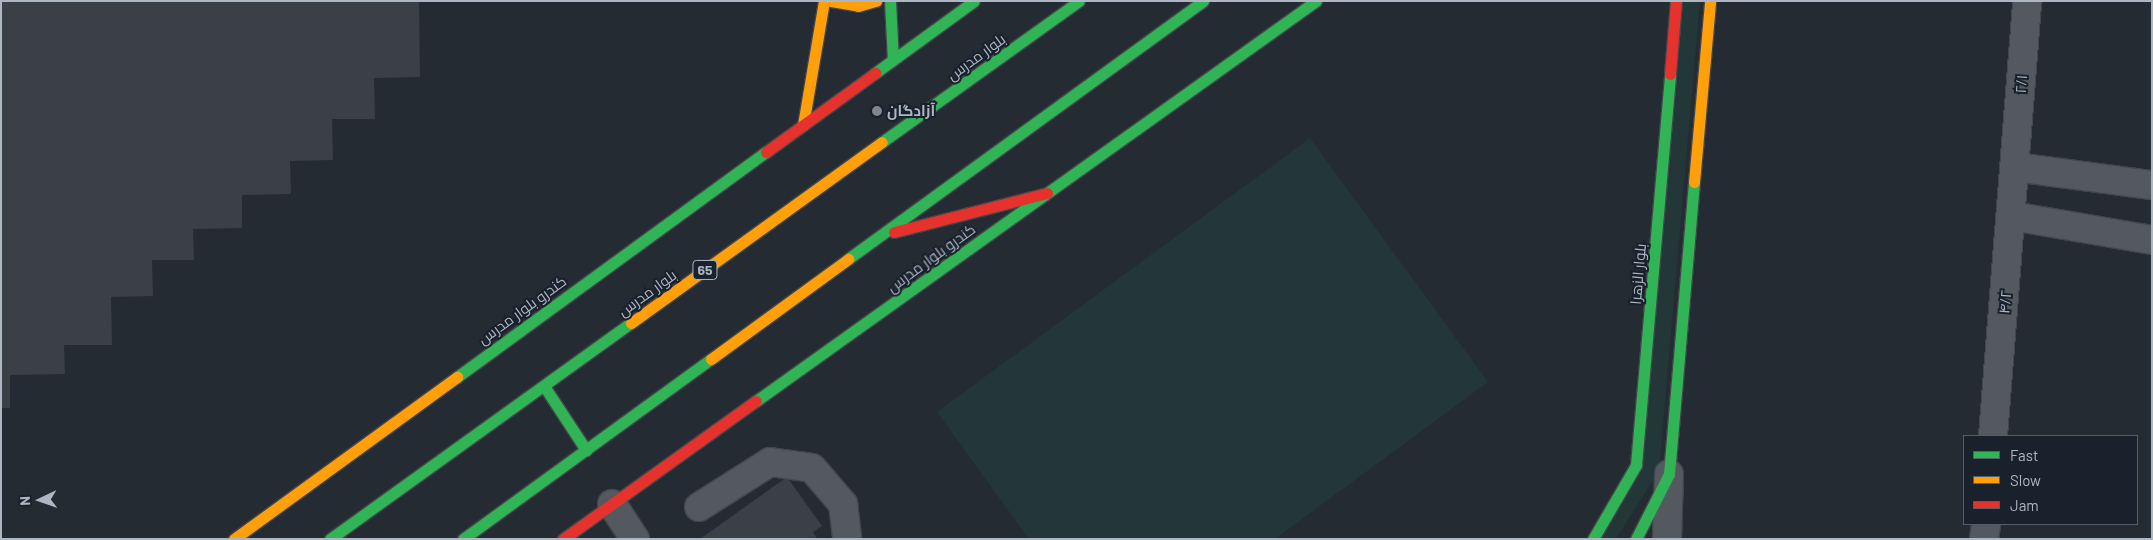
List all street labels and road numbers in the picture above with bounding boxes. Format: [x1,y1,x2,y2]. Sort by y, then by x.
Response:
street label: بلوار مدرس [943,30,1009,84]
street label: ۲/۱ [2011,74,2031,94]
street label: کندرو بلوار مدرس [883,220,979,296]
street label: بلوار الزهرا [1626,243,1650,305]
road number: 65 [691,258,719,282]
street label: بلوار مدرس [614,266,680,320]
street label: کندرو بلوار مدرس [474,272,570,348]
street label: ۴/۲ [1995,289,2015,315]

